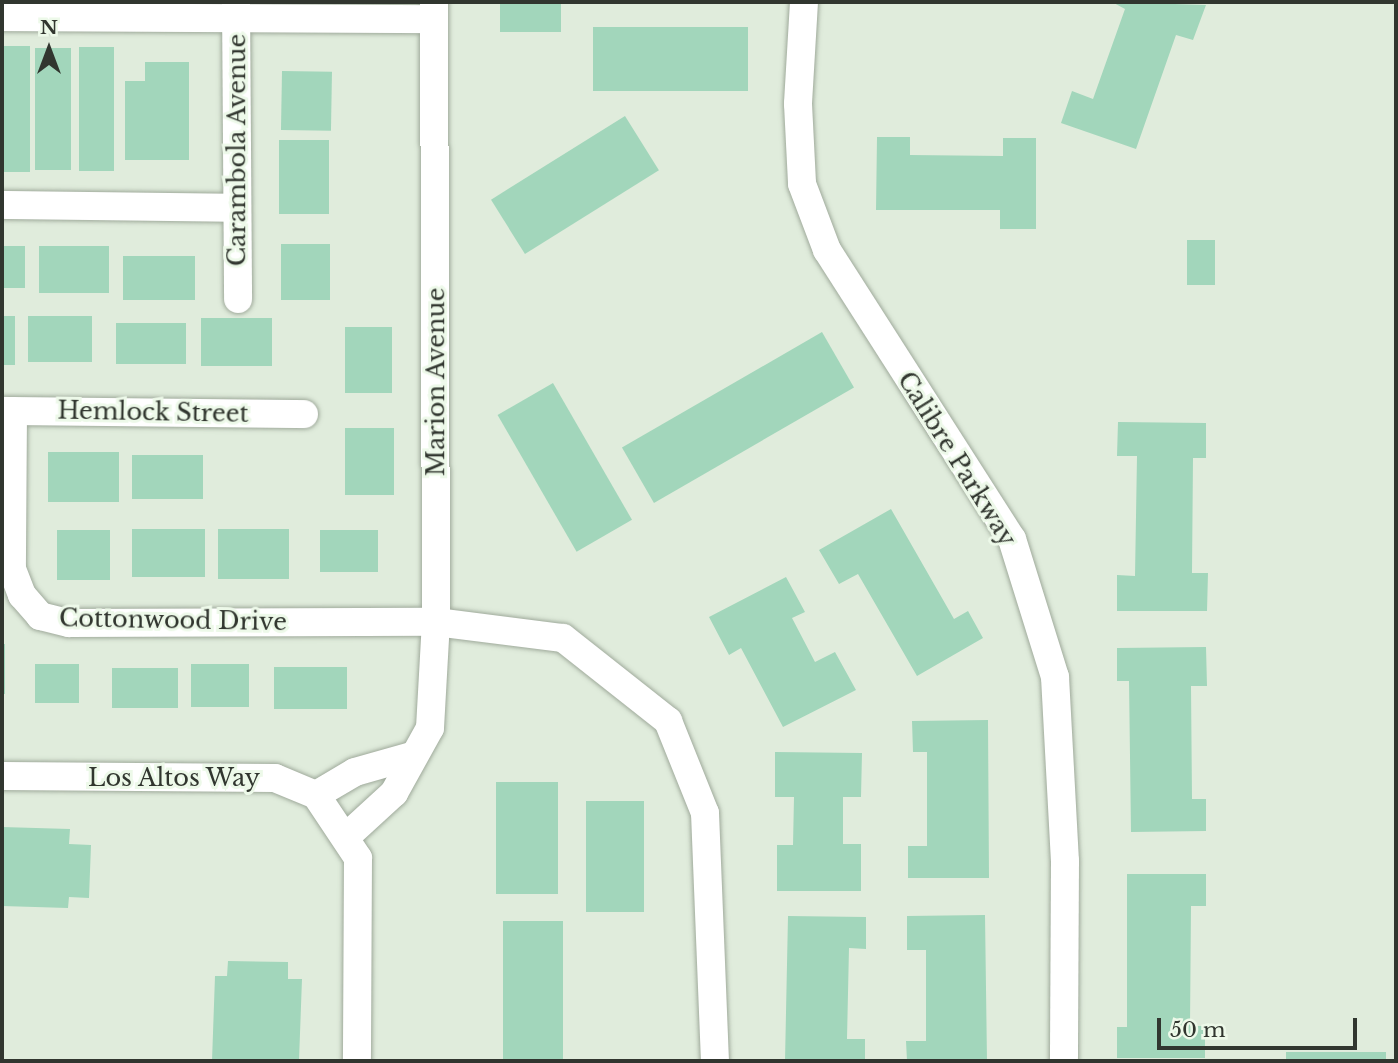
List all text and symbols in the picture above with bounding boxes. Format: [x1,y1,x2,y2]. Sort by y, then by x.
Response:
north arrow [14,14,84,84]
text: N [40,16,58,39]
street label: Carambola Avenue [223,33,251,267]
street label: Marion Avenue [422,287,450,477]
street label: Calibre Parkway [892,367,1022,551]
street label: Hemlock Street [57,396,249,428]
street label: Cottonwood Drive [59,604,287,636]
street label: Los Altos Way [87,764,261,792]
scale bar [1160,1004,1360,1048]
text: 50 m [1170,1017,1225,1043]

